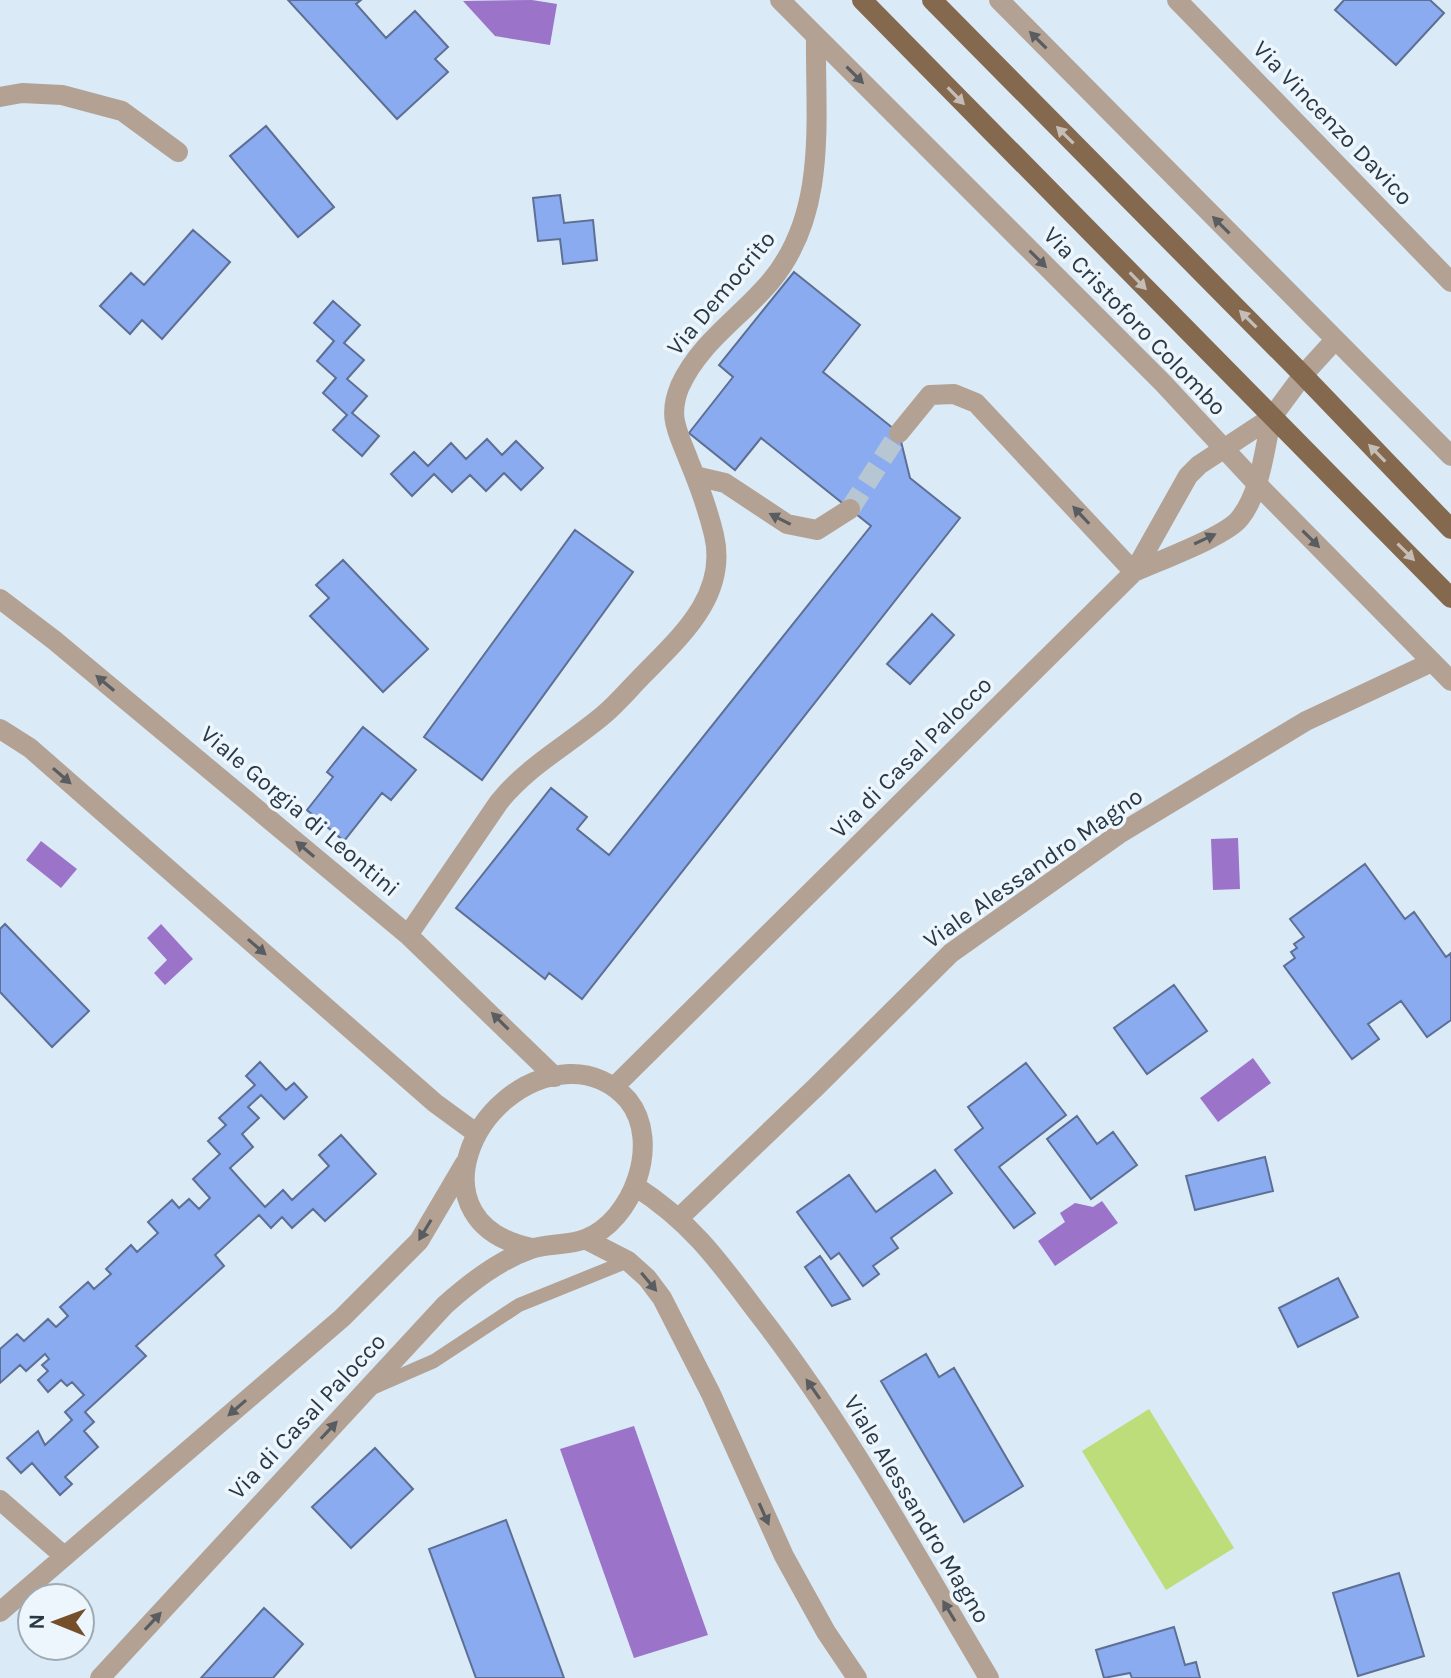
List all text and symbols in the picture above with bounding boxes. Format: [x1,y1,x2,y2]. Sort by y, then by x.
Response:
one-way arrow [1030,31,1048,50]
street label: Via Vincenzo Davico [1247,35,1419,211]
one-way arrow [845,65,864,84]
one-way arrow [946,86,965,105]
one-way arrow [1056,126,1075,145]
one-way arrow [1212,216,1231,235]
street label: Via Cristoforo Colombo [1038,221,1232,421]
street label: Via Democrito [661,225,781,361]
one-way arrow [1029,249,1047,268]
one-way arrow [1128,271,1146,290]
one-way arrow [1239,311,1258,329]
one-way arrow [1368,444,1387,463]
one-way arrow [1072,506,1091,525]
one-way arrow [769,512,792,526]
one-way arrow [1301,529,1320,548]
one-way arrow [1194,533,1217,546]
one-way arrow [1396,542,1414,561]
street label: Via di Casal Palocco [824,670,998,844]
one-way arrow [96,675,116,692]
street label: Viale Gorgia di Leontini [195,720,405,902]
one-way arrow [52,767,72,784]
street label: Viale Alessandro Magno [918,782,1148,954]
one-way arrow [295,842,315,858]
one-way arrow [247,938,267,955]
one-way arrow [491,1013,510,1031]
one-way arrow [419,1219,433,1241]
one-way arrow [640,1271,657,1291]
street label: Via di Casal Palocco [223,1327,391,1505]
one-way arrow [806,1379,821,1400]
street label: Viale Alessandro Magno [838,1390,996,1628]
one-way arrow [227,1399,247,1416]
one-way arrow [320,1420,338,1439]
one-way arrow [758,1502,771,1526]
north arrow [16,1582,96,1662]
one-way arrow [942,1600,956,1622]
one-way arrow [144,1611,162,1630]
text: N [24,1614,50,1630]

